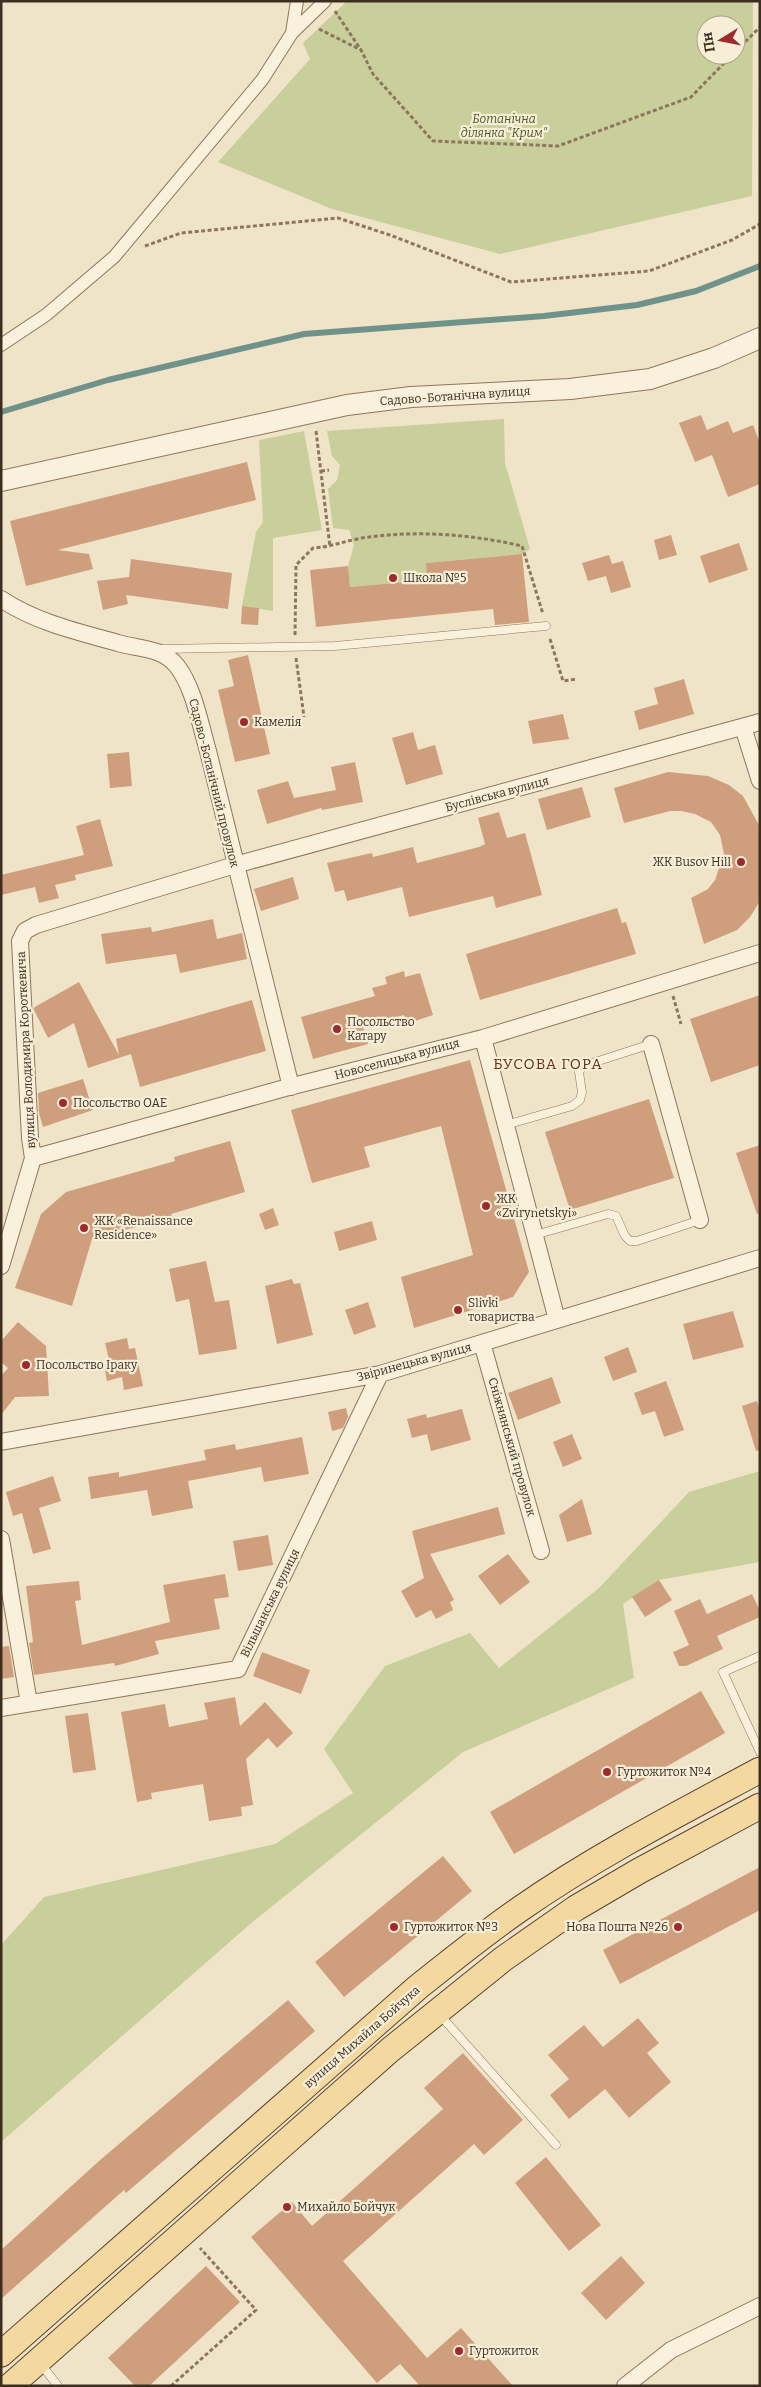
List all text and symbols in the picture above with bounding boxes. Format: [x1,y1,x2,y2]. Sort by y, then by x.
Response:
north arrow [696,15,746,65]
text: Пн [699,31,719,54]
park label: Ботанічна ділянка "Крим" [461,112,548,140]
street label: Садово-Ботанічна вулиця [379,384,531,408]
place label: Школа №5 [403,571,466,585]
marker: Школа №5 [387,572,399,584]
street label: Садово-Ботанічний провулок [186,697,242,869]
place label: Камелія [254,715,302,729]
marker: Камелія [238,716,250,728]
street label: Буслівська вулиця [444,773,551,815]
place label: ЖК Busov Hill [652,855,732,869]
marker: ЖК Busov Hill [735,856,747,868]
street label: вулиця Володимира Короткевича [14,951,38,1149]
place label: Посольство Катару [347,1015,415,1043]
marker: Посольство Катару [331,1023,343,1035]
street label: Новоселицька вулиця [333,1035,461,1082]
district label: БУСОВА ГОРА [493,1055,603,1073]
place label: Посольство ОАЕ [73,1096,167,1110]
marker: Посольство ОАЕ [57,1097,69,1109]
place label: ЖК «Zvirynetskyi» [496,1192,577,1220]
marker: ЖК «Zvirynetskyi» [480,1200,492,1212]
place label: ЖК «Renaissance Residence» [94,1214,193,1242]
marker: ЖК «Renaissance Residence» [78,1222,90,1234]
place label: Slivki товариства [468,1296,535,1324]
marker: Slivki товариства [452,1304,464,1316]
street label: Звіринецька вулиця [355,1340,473,1384]
place label: Посольство Іраку [36,1358,138,1372]
marker: Посольство Іраку [20,1359,32,1371]
street label: Сніжнянський провулок [485,1376,539,1518]
street label: Вільшанська вулиця [238,1546,303,1660]
place label: Гуртожиток №4 [617,1765,711,1779]
marker: Гуртожиток №4 [601,1766,613,1778]
place label: Гуртожиток №3 [404,1920,498,1934]
place label: Нова Пошта №26 [566,1920,668,1934]
marker: Гуртожиток №3 [388,1921,400,1933]
marker: Нова Пошта №26 [672,1921,684,1933]
street label: вулиця Михайла Бойчука [301,1983,423,2091]
place label: Михайло Бойчук [297,2200,395,2214]
marker: Михайло Бойчук [281,2201,293,2213]
place label: Гуртожиток [469,2344,539,2358]
marker: Гуртожиток [453,2345,465,2357]

